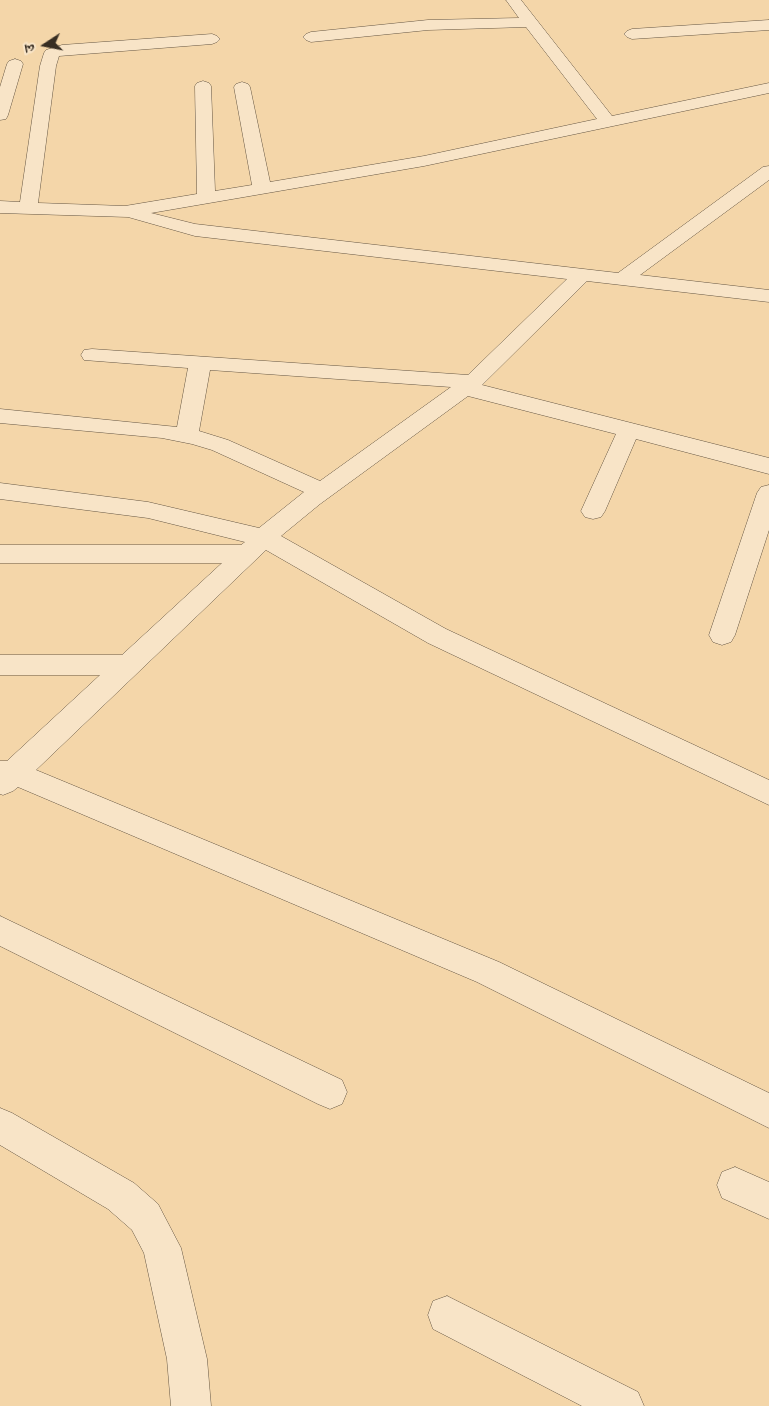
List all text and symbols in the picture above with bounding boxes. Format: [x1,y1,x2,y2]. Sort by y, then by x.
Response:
north arrow [20,20,70,70]
text: उ [21,43,39,53]

